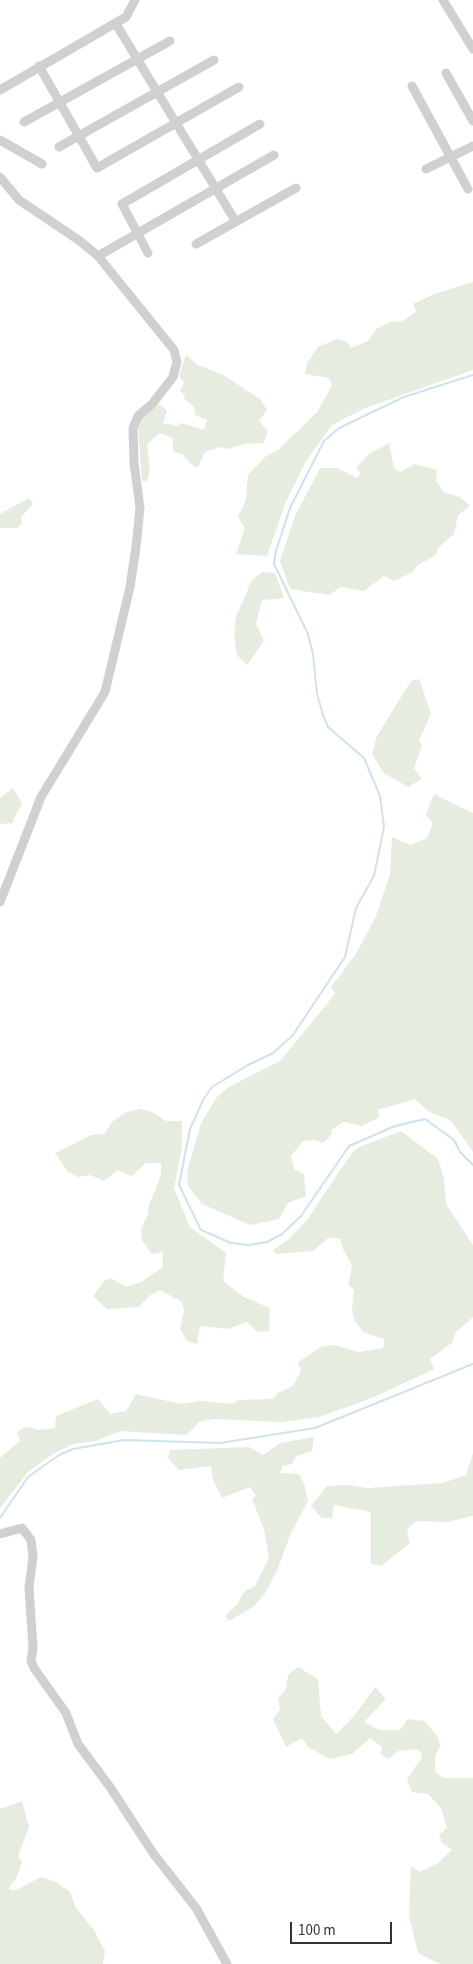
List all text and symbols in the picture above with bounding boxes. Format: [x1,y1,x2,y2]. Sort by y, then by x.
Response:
scale bar [293,1912,396,1944]
text: 100 m [298,1920,336,1941]

